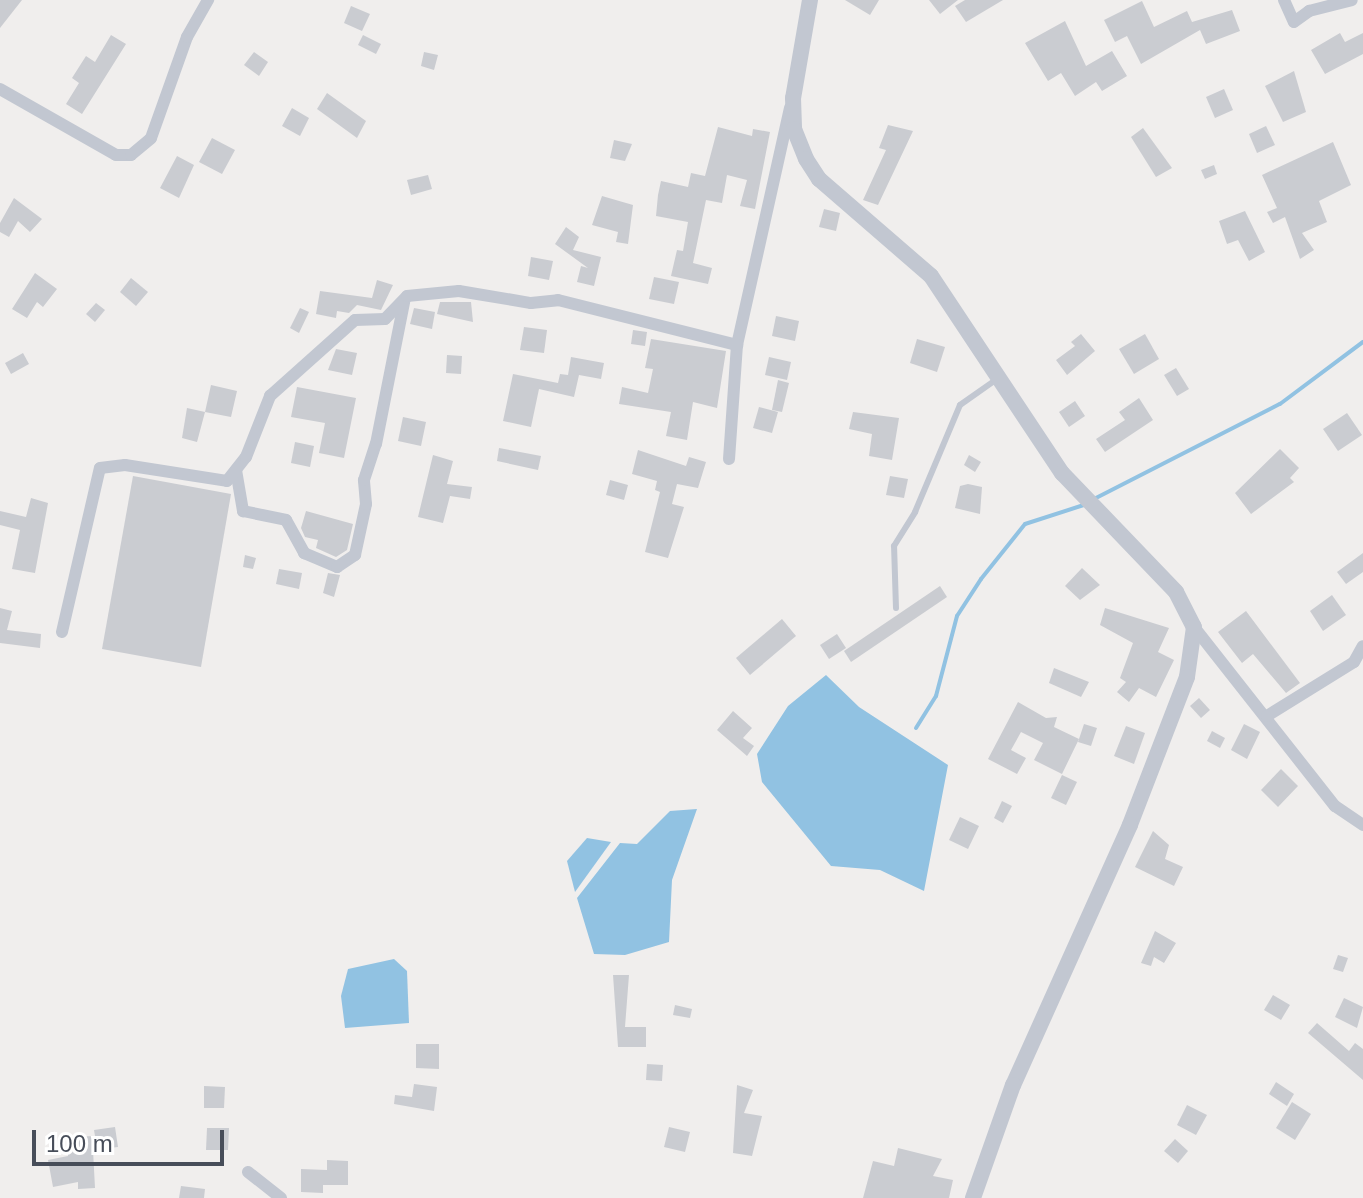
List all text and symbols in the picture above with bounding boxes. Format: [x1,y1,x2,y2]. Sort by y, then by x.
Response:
scale bar [36,1114,228,1164]
text: 100 m [46,1130,113,1157]

